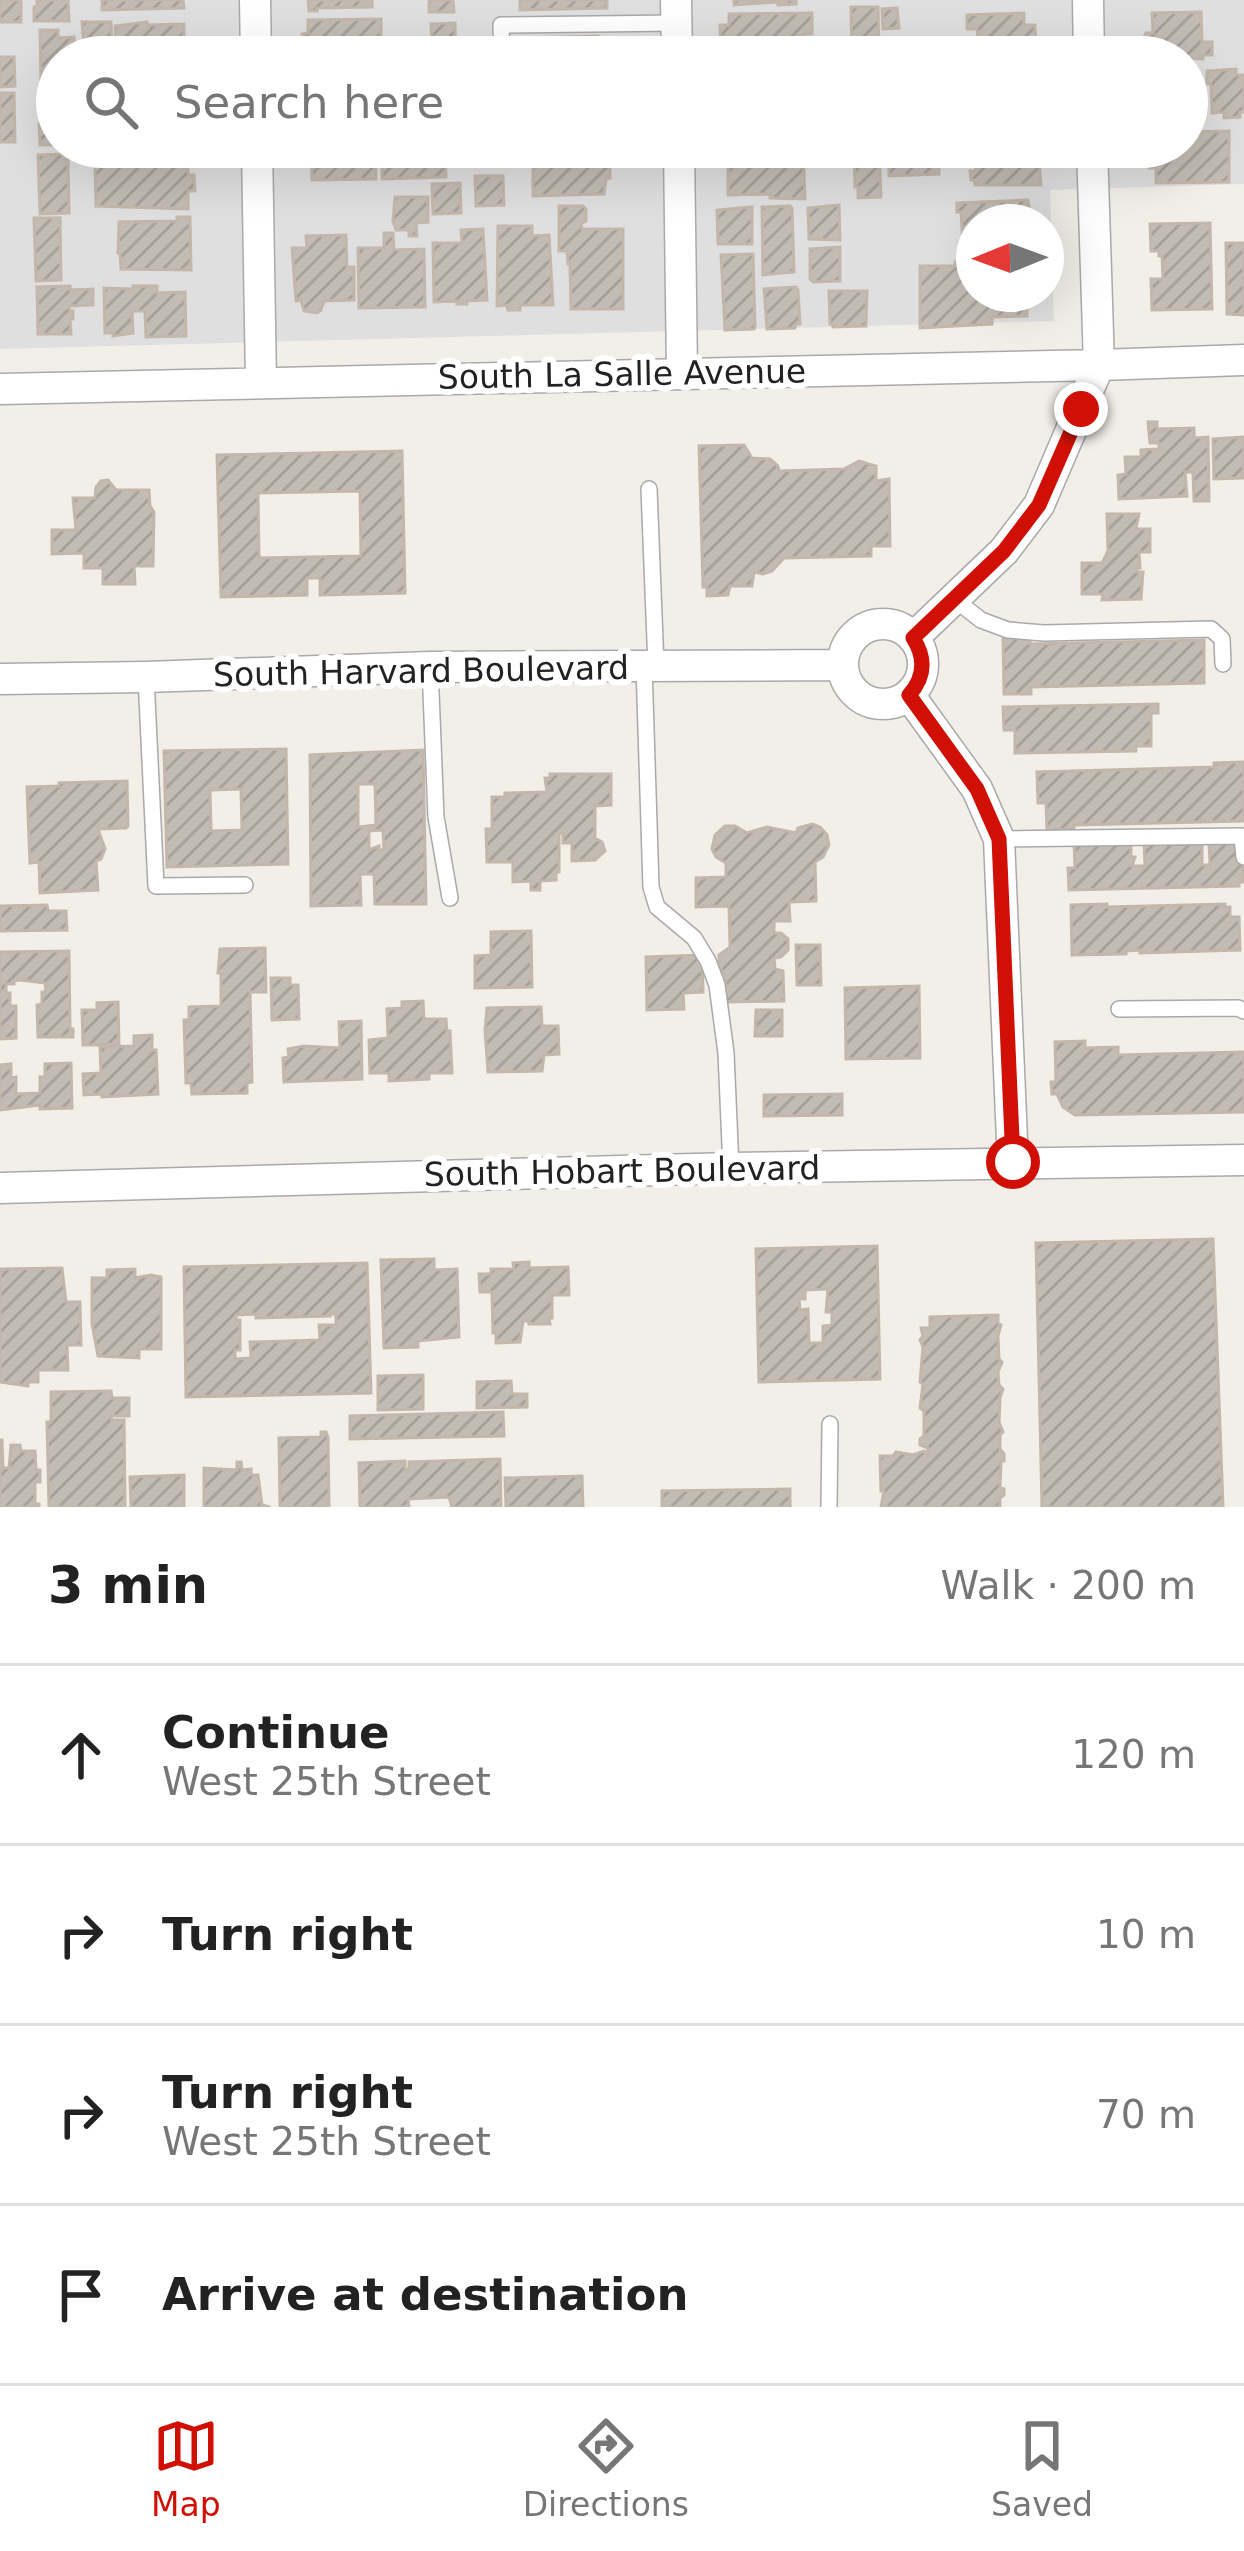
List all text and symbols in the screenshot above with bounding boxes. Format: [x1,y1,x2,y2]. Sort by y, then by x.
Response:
search box [36,36,1208,168]
icon: search [78,69,144,135]
text: Search here [174,76,444,129]
north arrow [956,204,1064,312]
street label: South La Salle Avenue [437,351,807,397]
route end [1054,382,1108,436]
street label: South Harvard Boulevard [213,648,629,694]
route start [986,1135,1040,1189]
street label: South Hobart Boulevard [423,1148,821,1194]
text: 3 min [48,1556,208,1615]
text: Walk · 200 m [941,1563,1196,1608]
text: Continue [162,1706,390,1759]
icon: ahead [48,1722,114,1788]
text: 120 m [1071,1732,1196,1777]
text: West 25th Street [162,1759,491,1804]
icon: right [48,1902,114,1968]
text: Turn right [162,1908,413,1961]
text: 10 m [1096,1912,1196,1957]
text: Turn right [162,2066,413,2119]
icon: right [48,2082,114,2148]
text: 70 m [1096,2092,1196,2137]
text: West 25th Street [162,2119,491,2164]
icon: arrive [48,2262,114,2328]
text: Arrive at destination [162,2268,688,2321]
tab: Map [151,2413,221,2524]
tab: Directions [523,2413,689,2524]
tab: Saved [991,2413,1093,2524]

